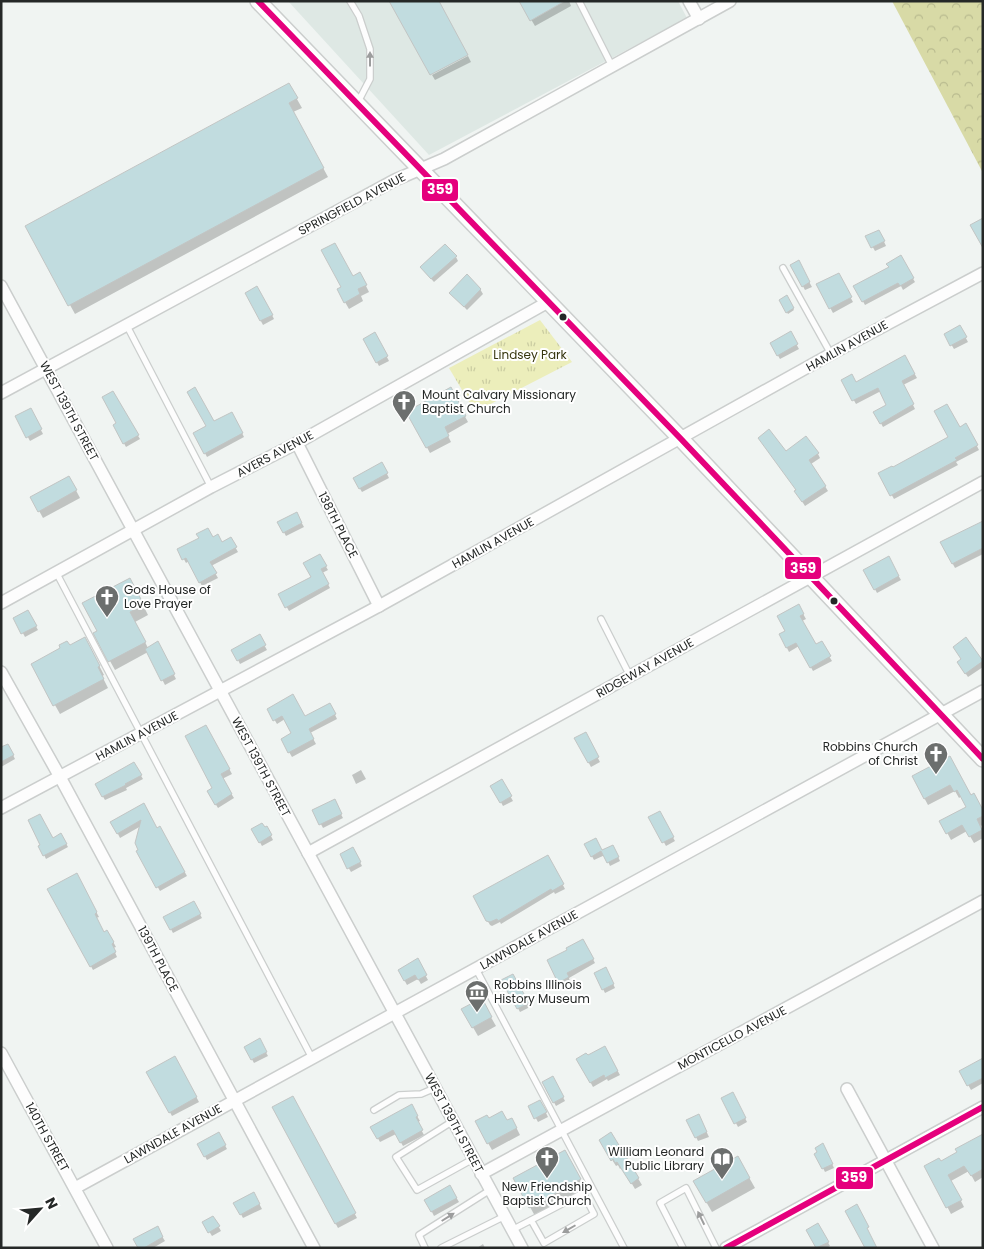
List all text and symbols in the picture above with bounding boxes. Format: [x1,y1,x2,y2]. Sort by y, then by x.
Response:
one-way arrow [366,50,374,66]
street label: SPRINGFIELD AVENUE [295,168,408,239]
line badge: 359 [421,178,459,202]
text: 359 [427,179,453,199]
unlabelled marker [558,312,568,322]
street label: HAMLIN AVENUE [803,316,891,375]
park label: Lindsey Park [493,346,567,363]
street label: WEST 139TH STREET [36,358,103,464]
place label: Mount Calvary Missionary Baptist Church [422,386,576,417]
church icon: Mount Calvary Missionary Baptist Church [391,389,417,423]
street label: AVERS AVENUE [233,426,316,481]
street label: 138TH PLACE [314,489,362,561]
street label: HAMLIN AVENUE [449,513,537,572]
line badge: 359 [784,556,822,580]
text: 359 [790,558,816,578]
place label: Gods House of Love Prayer [124,581,211,612]
church icon: Gods House of Love Prayer [94,584,120,618]
unlabelled marker [829,596,839,606]
street label: RIDGEWAY AVENUE [593,634,697,701]
street label: HAMLIN AVENUE [92,707,181,765]
street label: WEST 139TH STREET [228,714,295,820]
place label: Robbins Church of Christ [823,738,918,769]
church icon: Robbins Church of Christ [923,741,949,775]
street label: LAWNDALE AVENUE [477,906,581,974]
street label: 139TH PLACE [134,923,183,995]
place label: Robbins Illinois History Museum [494,976,590,1007]
museum icon: Robbins Illinois History Museum [464,979,490,1013]
street label: MONTICELLO AVENUE [674,1002,789,1073]
street label: WEST 139TH STREET [421,1070,488,1176]
street label: 140TH STREET [21,1099,74,1175]
street label: LAWNDALE AVENUE [121,1100,225,1168]
place label: William Leonard Public Library [608,1143,704,1174]
church icon: New Friendship Baptist Church [534,1145,560,1179]
library icon: William Leonard Public Library [709,1146,735,1180]
line badge: 359 [835,1166,874,1190]
text: 359 [841,1167,867,1187]
place label: New Friendship Baptist Church [502,1178,592,1209]
north arrow [15,1184,65,1234]
text: N [40,1194,63,1212]
one-way arrow [697,1211,705,1225]
one-way arrow [441,1212,454,1221]
one-way arrow [562,1224,575,1233]

